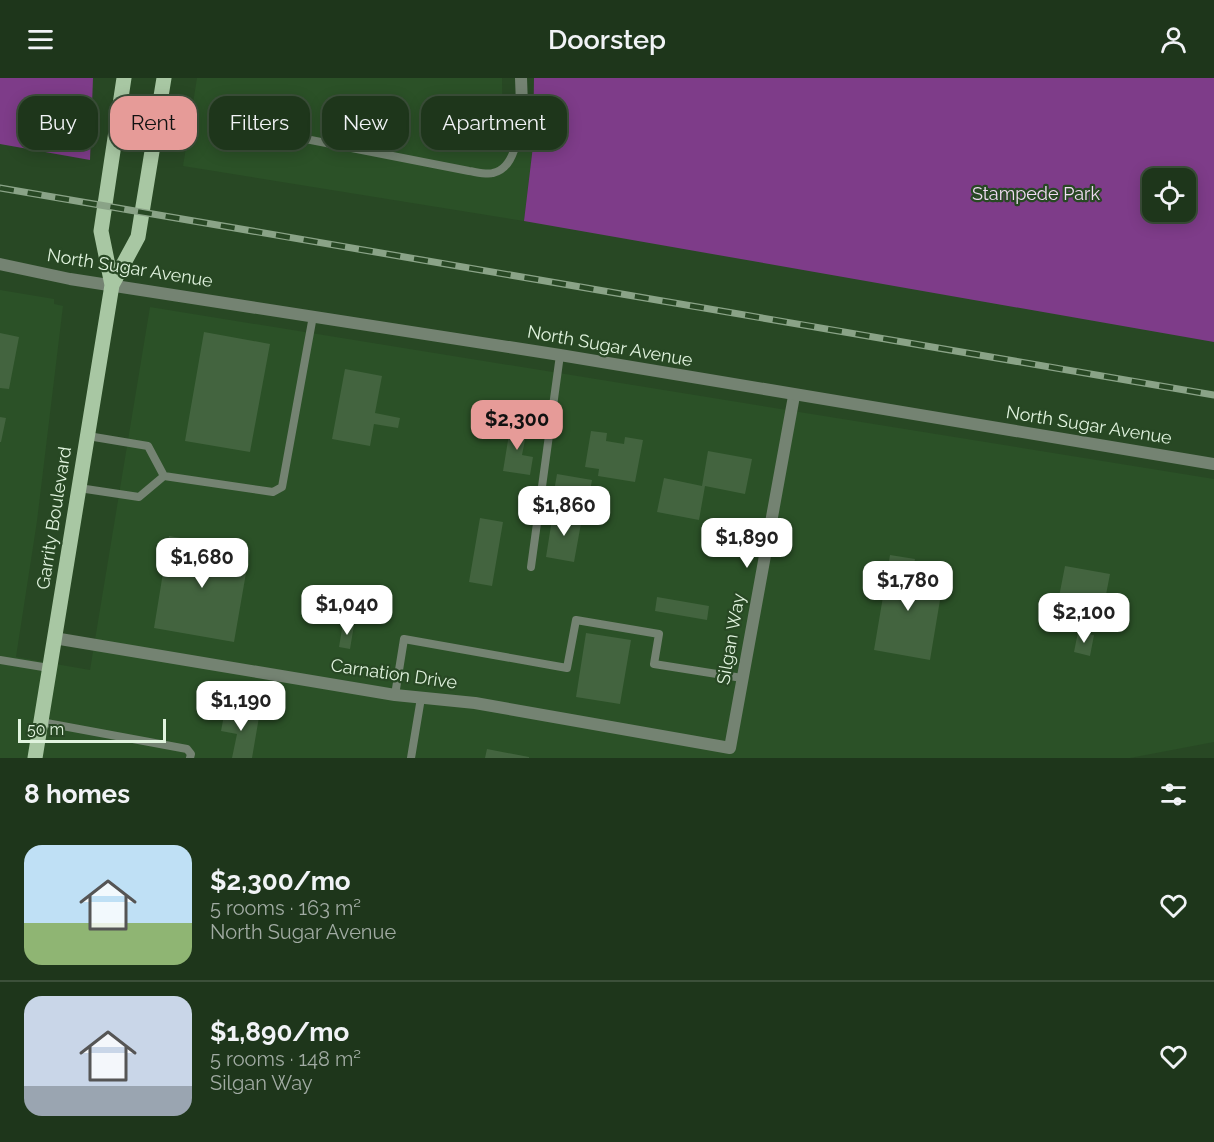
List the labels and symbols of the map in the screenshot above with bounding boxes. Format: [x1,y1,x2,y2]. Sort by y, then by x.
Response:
park label: Stampede Park [972,183,1100,204]
street label: North Sugar Avenue [46,244,215,291]
street label: North Sugar Avenue [526,321,695,370]
pin: $2,300 [468,400,566,451]
street label: North Sugar Avenue [1005,401,1174,448]
street label: Garrity Boulevard [32,445,75,591]
pin: $1,860 [515,486,613,537]
pin: $1,890 [698,518,796,569]
pin: $1,680 [153,538,251,589]
pin: $1,780 [859,561,957,612]
pin: $1,040 [298,585,396,636]
street label: Silgan Way [712,591,749,686]
pin: $2,100 [1035,593,1133,644]
street label: Carnation Drive [330,654,459,693]
pin: $1,190 [192,681,290,732]
scale bar [18,716,166,744]

